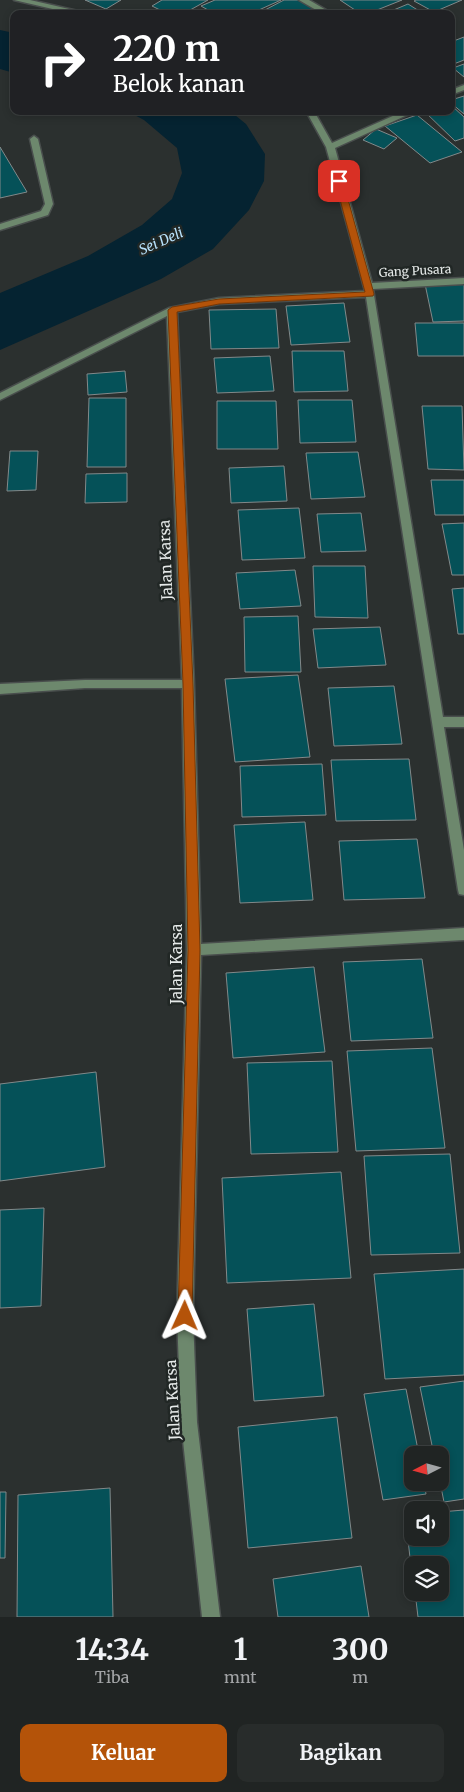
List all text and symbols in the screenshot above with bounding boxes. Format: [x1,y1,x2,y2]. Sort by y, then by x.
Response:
text: 220 m [113,27,220,71]
icon: right [30,30,95,95]
text: Belok kanan [113,70,245,98]
pin [318,160,360,202]
icon: arrive [325,167,353,195]
water label: Sei Deli [136,223,186,259]
street label: Gang Pusara [378,261,452,280]
street label: Jalan Karsa [155,519,176,602]
street label: Jalan Karsa [167,924,186,1005]
position arrow [158,1289,210,1341]
street label: Jalan Karsa [161,1359,184,1442]
north arrow [404,1446,449,1491]
map controls [404,1446,449,1601]
button: sound [404,1501,449,1546]
button: layers [404,1556,449,1601]
text: 14:34 [75,1630,149,1668]
text: 1 [233,1630,247,1668]
text: 300 [332,1630,389,1668]
text: Tiba [95,1667,129,1687]
text: mnt [224,1667,257,1687]
text: m [352,1667,368,1687]
button: Keluar [20,1724,227,1782]
button: Bagikan [237,1724,444,1782]

